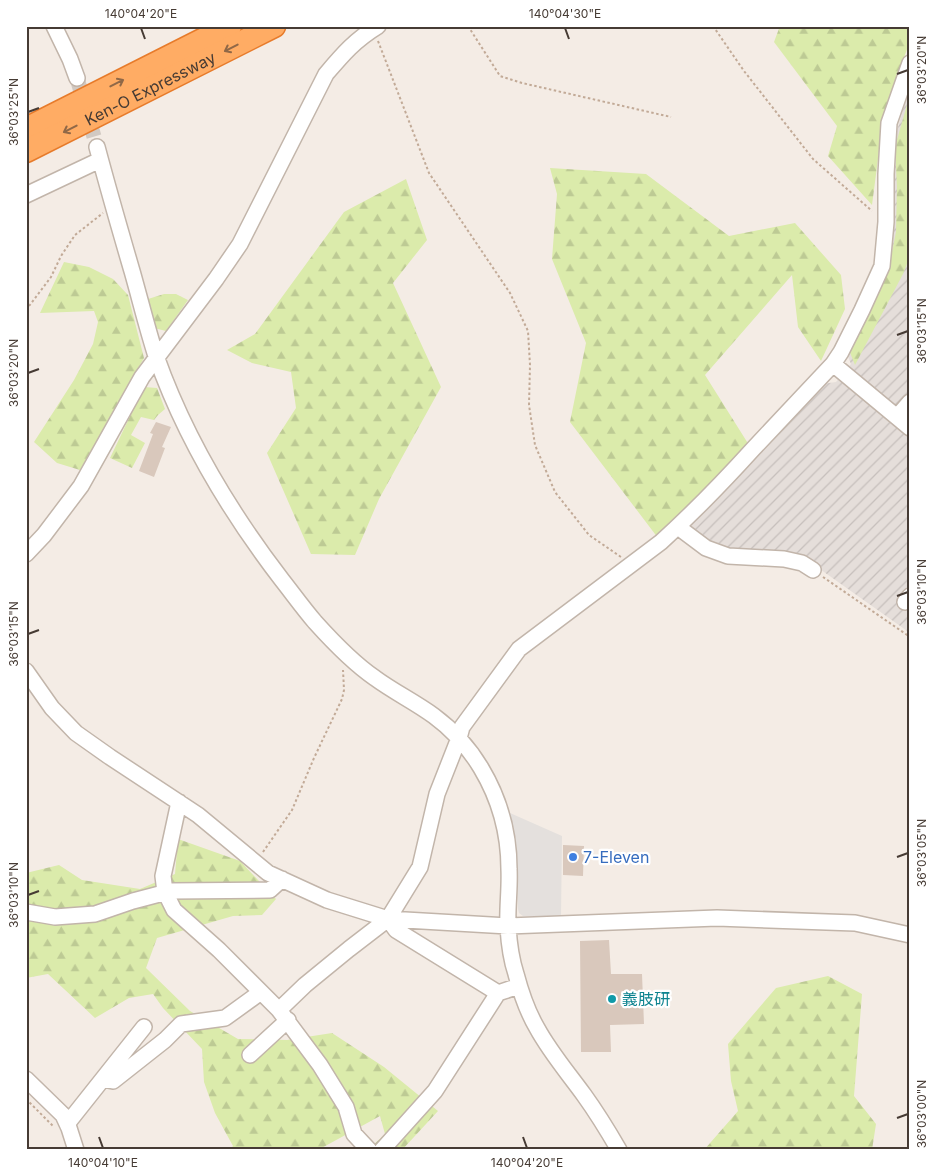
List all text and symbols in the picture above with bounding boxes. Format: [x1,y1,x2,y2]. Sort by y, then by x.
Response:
text: 140°04'20"E [105,6,177,21]
text: 140°04'30"E [529,6,601,21]
text: 36°03'20"N [914,36,929,104]
one-way arrow [223,43,238,53]
street label: Ken-O Expressway [81,47,219,130]
text: 36°03'25"N [6,78,21,146]
one-way arrow [109,78,124,88]
one-way arrow [63,125,78,134]
text: 36°03'15"N [914,298,929,364]
text: 36°03'20"N [6,339,21,407]
text: 36°03'10"N [914,559,929,625]
text: 36°03'15"N [6,601,21,667]
text: 36°03'05"N [914,819,929,887]
place label: 7-Eleven [583,847,649,867]
marker: 7-Eleven [567,851,579,863]
text: 36°03'10"N [6,862,21,928]
place label: 義肢研 [622,989,670,1009]
marker: 義肢研 [606,993,618,1005]
text: 36°03'00"N [914,1080,929,1148]
text: 140°04'10"E [68,1155,138,1170]
text: 140°04'20"E [491,1155,563,1170]

